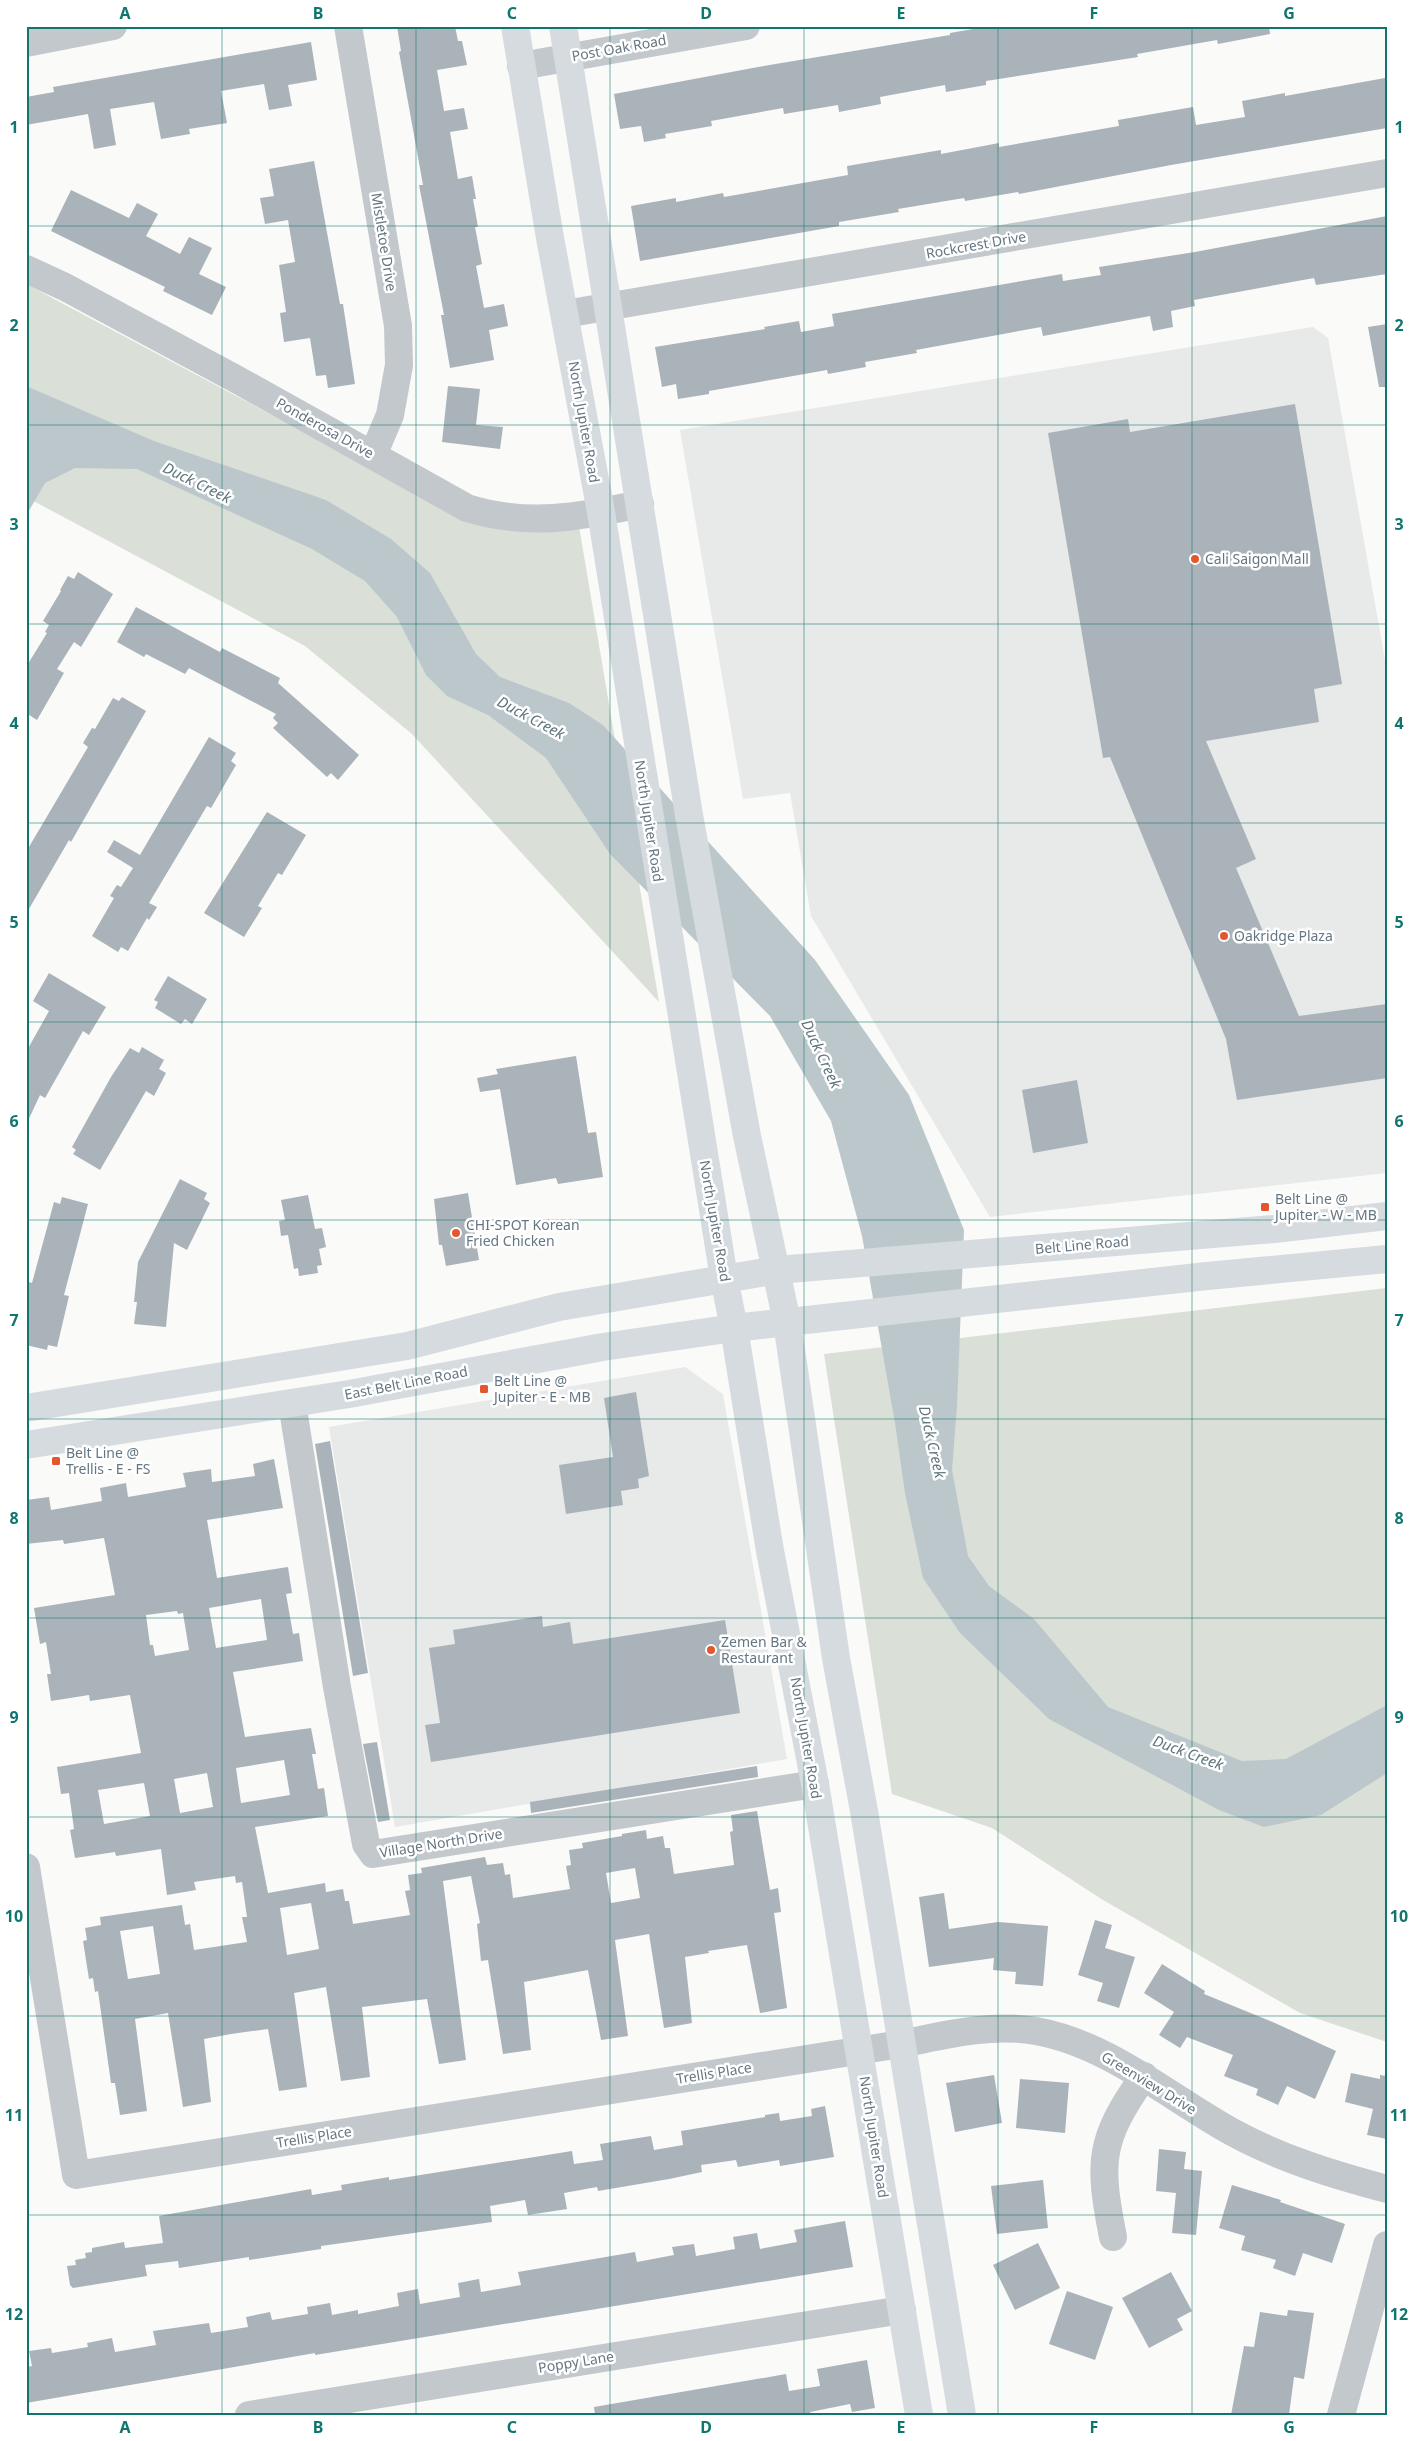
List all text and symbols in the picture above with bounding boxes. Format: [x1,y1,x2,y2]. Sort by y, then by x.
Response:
text: A [119,2,131,24]
text: B [313,2,323,24]
text: C [507,2,517,24]
text: D [700,2,712,24]
text: E [897,2,906,24]
text: F [1090,2,1098,24]
text: G [1283,2,1295,24]
street label: Post Oak Road [570,30,668,65]
text: 1 [9,116,19,138]
text: 1 [1394,116,1404,138]
street label: Mistletoe Drive [367,191,402,293]
street label: Rockcrest Drive [924,226,1028,263]
text: 2 [9,314,19,336]
text: 2 [1394,314,1404,336]
street label: North Jupiter Road [564,360,605,484]
street label: Ponderosa Drive [273,393,378,462]
water label: Duck Creek [160,457,235,507]
text: 3 [9,513,19,535]
text: 3 [1394,513,1404,535]
place label: Cali Saigon Mall [1205,549,1309,568]
marker: Cali Saigon Mall [1189,553,1201,565]
water label: Duck Creek [494,691,569,744]
text: 4 [9,712,19,734]
text: 4 [1394,712,1404,734]
street label: North Jupiter Road [630,759,668,883]
text: 5 [9,911,19,933]
text: 5 [1394,911,1404,933]
place label: Oakridge Plaza [1234,926,1333,945]
marker: Oakridge Plaza [1218,930,1230,942]
water label: Duck Creek [797,1016,847,1092]
text: 6 [9,1110,19,1132]
text: 6 [1394,1110,1404,1132]
street label: North Jupiter Road [695,1159,736,1283]
place label: Belt Line @ Jupiter - W - MB [1273,1189,1377,1224]
marker: Belt Line @ Jupiter - W - MB [1259,1201,1271,1213]
place label: CHI-SPOT Korean Fried Chicken [466,1215,580,1250]
marker: CHI-SPOT Korean Fried Chicken [450,1227,462,1239]
street label: Belt Line Road [1034,1231,1130,1258]
text: 7 [9,1309,19,1331]
text: 7 [1394,1309,1404,1331]
street label: East Belt Line Road [343,1361,469,1404]
place label: Belt Line @ Jupiter - E - MB [492,1371,591,1406]
marker: Belt Line @ Jupiter - E - MB [478,1383,490,1395]
water label: Duck Creek [915,1404,951,1480]
place label: Belt Line @ Trellis - E - FS [66,1443,151,1478]
marker: Belt Line @ Trellis - E - FS [50,1455,62,1467]
text: 8 [9,1507,19,1529]
text: 8 [1394,1507,1404,1529]
place label: Zemen Bar & Restaurant [721,1632,808,1667]
marker: Zemen Bar & Restaurant [705,1644,717,1656]
street label: North Jupiter Road [786,1676,827,1800]
text: 9 [9,1706,19,1728]
text: 9 [1394,1706,1404,1728]
water label: Duck Creek [1150,1730,1227,1774]
street label: Village North Drive [378,1823,504,1862]
text: 10 [5,1905,23,1927]
text: 10 [1390,1905,1408,1927]
street label: Greenview Drive [1098,2047,1200,2119]
street label: Trellis Place [675,2057,753,2088]
street label: North Jupiter Road [855,2075,893,2199]
text: 11 [5,2104,23,2126]
text: 11 [1390,2104,1408,2126]
street label: Trellis Place [275,2121,353,2152]
text: 12 [5,2303,23,2325]
text: 12 [1390,2303,1408,2325]
street label: Poppy Lane [537,2346,615,2377]
text: A [119,2416,131,2438]
text: B [313,2416,323,2438]
text: C [507,2416,517,2438]
text: D [700,2416,712,2438]
text: E [897,2416,906,2438]
text: F [1090,2416,1098,2438]
text: G [1283,2416,1295,2438]

